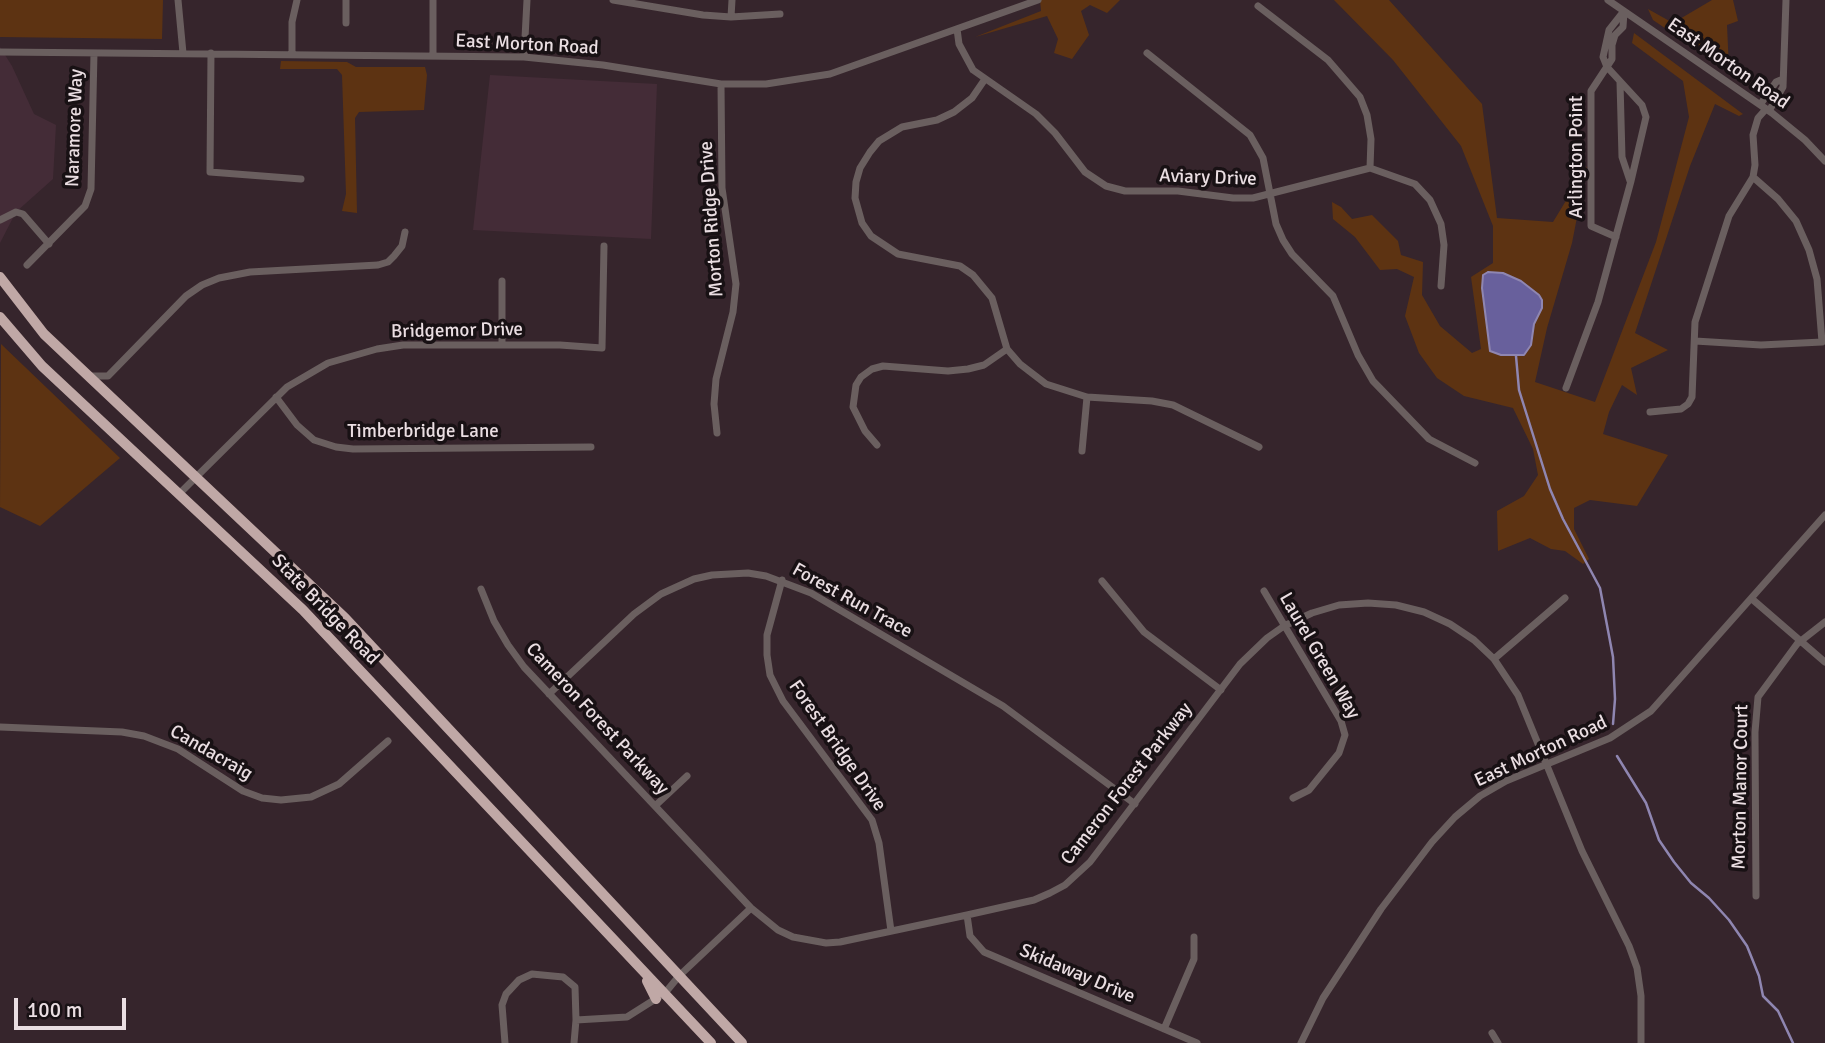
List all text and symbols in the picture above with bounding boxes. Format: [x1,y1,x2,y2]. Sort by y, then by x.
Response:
street label: East Morton Road [1663,13,1793,115]
street label: East Morton Road [455,30,599,60]
street label: Naramore Way [62,69,88,187]
street label: Arlington Point [1566,96,1588,218]
street label: Morton Ridge Drive [695,140,729,298]
street label: Aviary Drive [1159,165,1257,191]
street label: Bridgemor Drive [391,318,523,344]
street label: Timberbridge Lane [347,421,499,443]
street label: State Bridge Road [266,550,384,670]
street label: Forest Run Trace [788,559,916,643]
street label: Laurel Green Way [1274,589,1364,723]
street label: Cameron Forest Parkway [521,638,673,800]
street label: Forest Bridge Drive [783,676,891,816]
street label: Cameron Forest Parkway [1057,698,1197,870]
street label: Morton Manor Court [1728,704,1754,870]
street label: East Morton Road [1471,711,1611,793]
street label: Candacraig [166,720,256,786]
street label: Skidaway Drive [1016,939,1138,1009]
scale bar [18,984,130,1028]
text: 100 m [27,997,82,1023]

